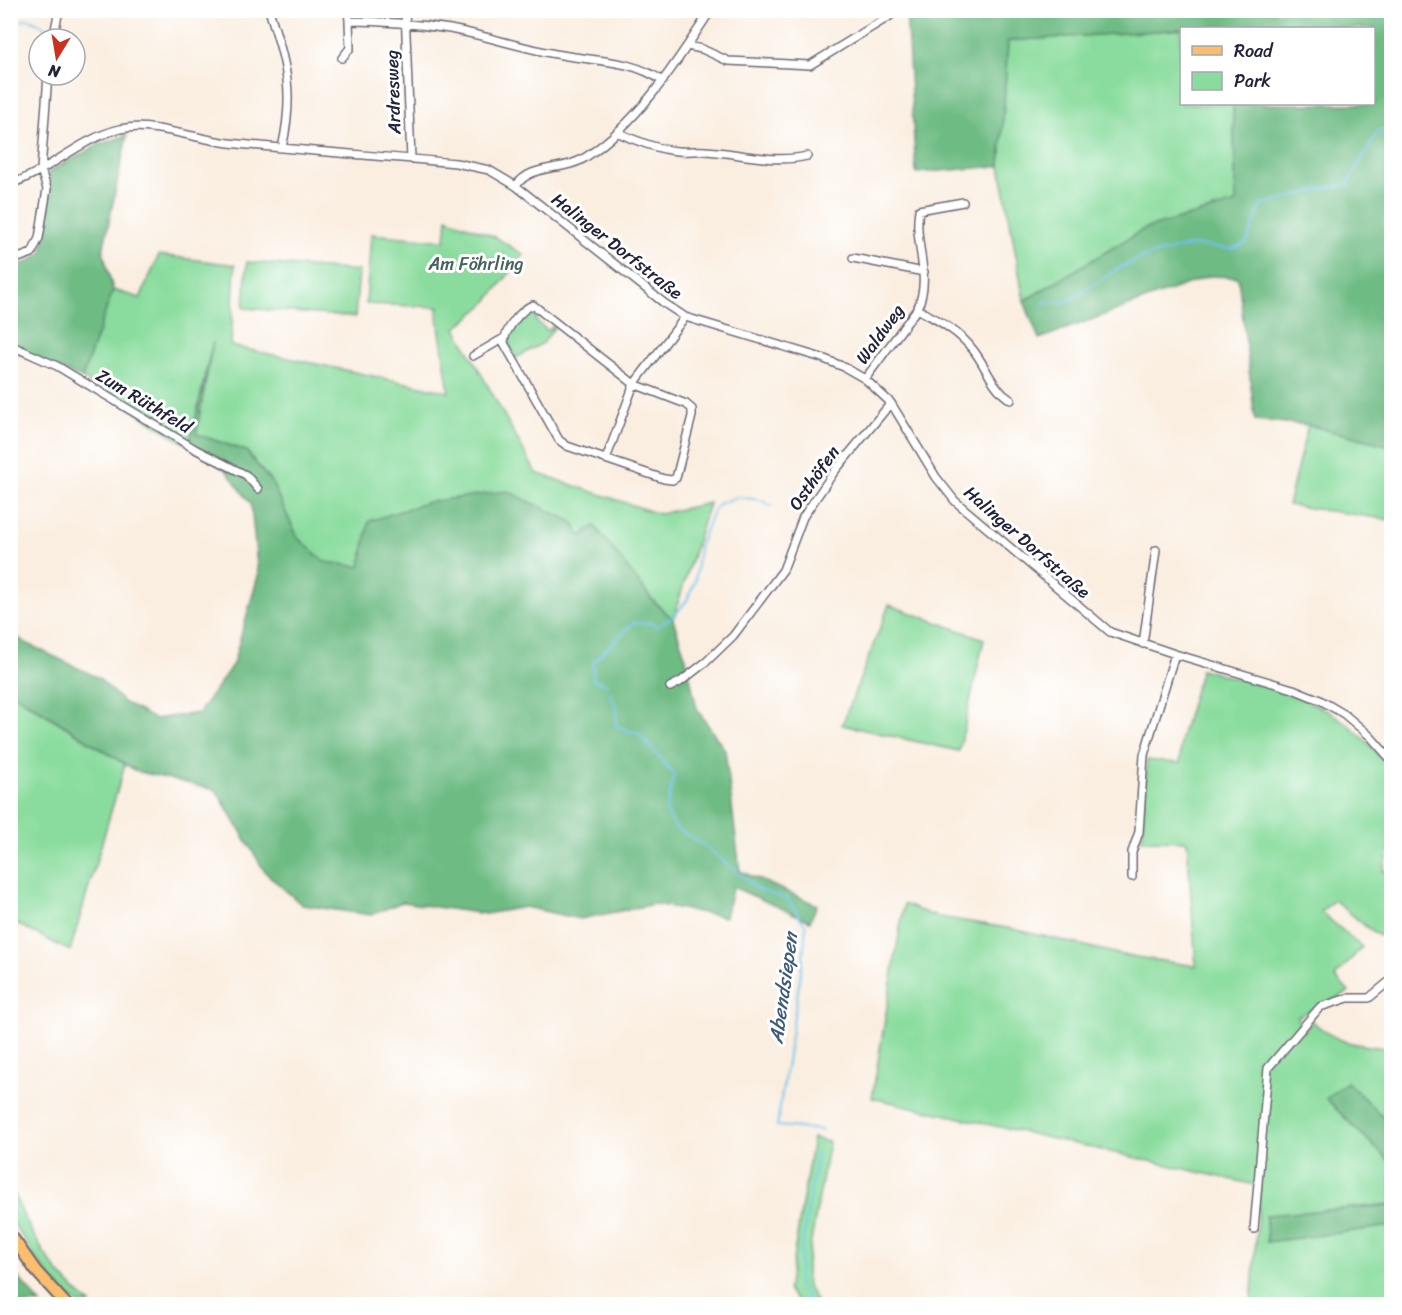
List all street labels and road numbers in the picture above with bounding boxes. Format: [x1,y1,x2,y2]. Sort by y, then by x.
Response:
street label: Ardresweg [376,49,410,136]
street label: Halinger Dorfstraße [544,184,690,308]
street label: Waldweg [847,297,913,371]
street label: Zum Rüthfeld [90,360,200,443]
street label: Osthöfen [780,439,848,517]
street label: Halinger Dorfstraße [956,477,1098,607]

